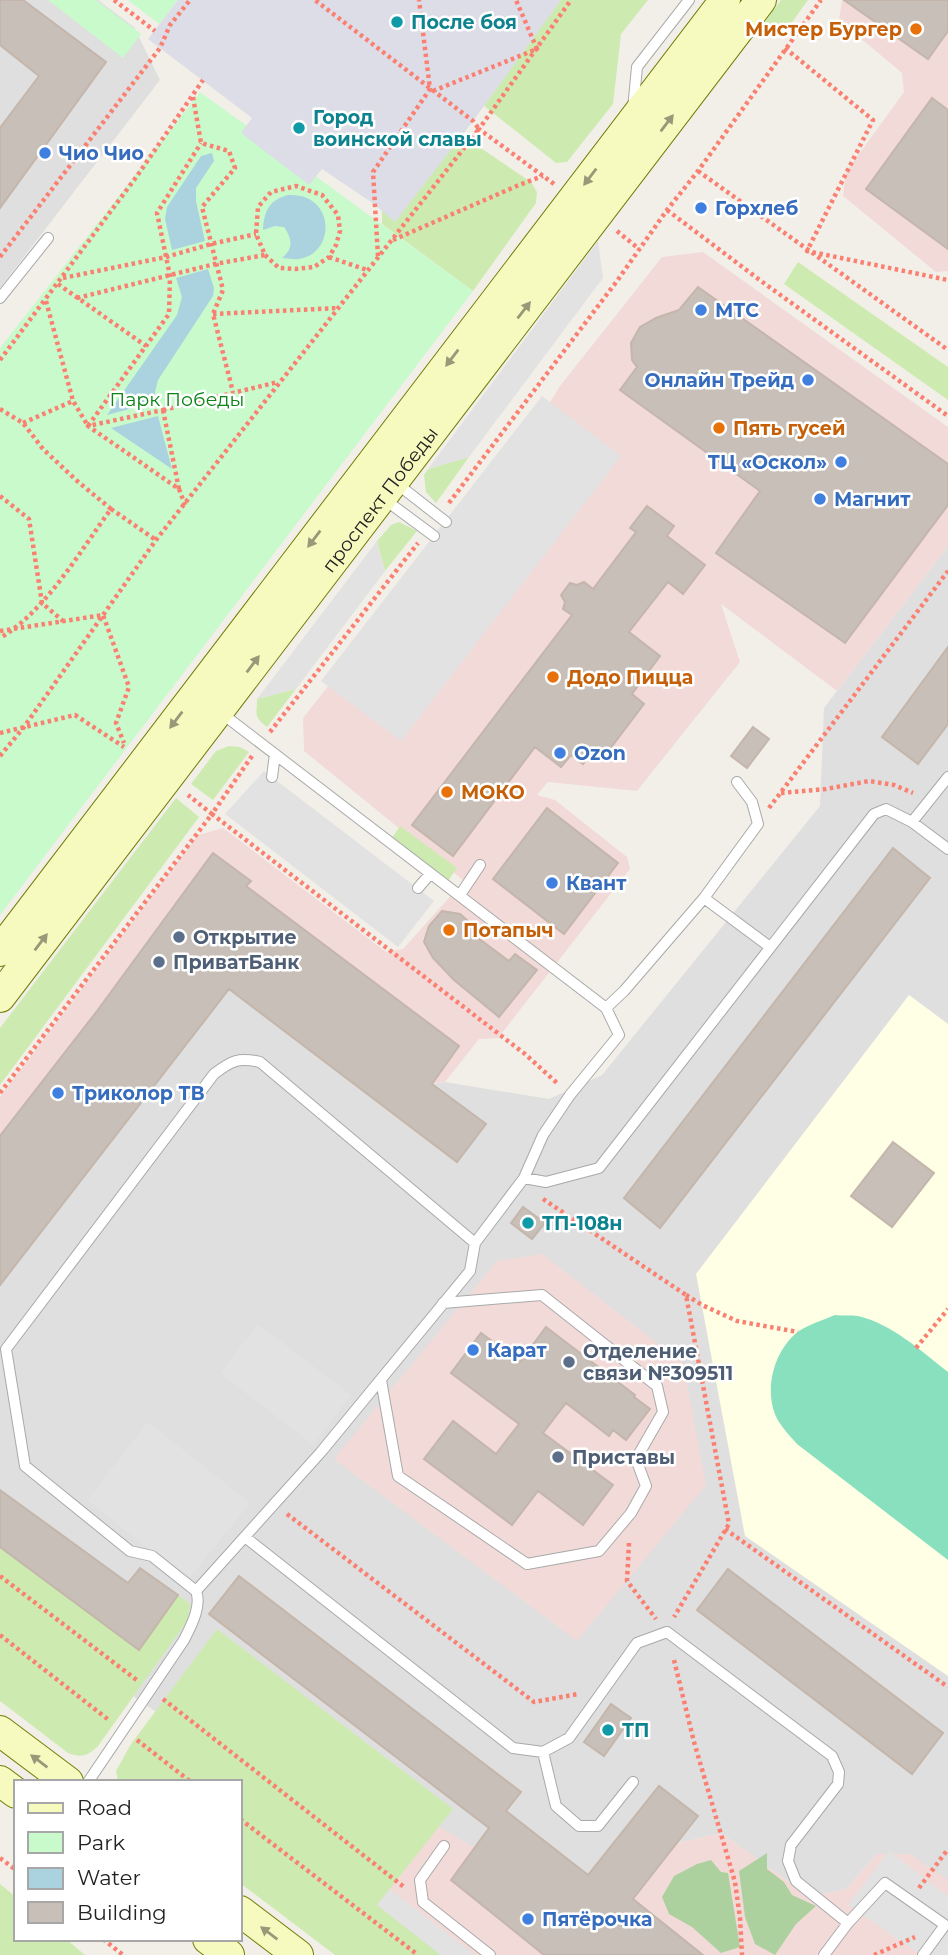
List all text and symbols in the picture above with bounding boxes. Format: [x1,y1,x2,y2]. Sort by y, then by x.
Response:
place label: После боя [411,11,517,34]
marker: После боя [389,14,405,30]
place label: Мистер Бургер [745,18,902,41]
marker: Мистер Бургер [908,21,924,37]
place label: Город воинской славы [313,106,482,151]
one-way arrow [660,114,675,132]
marker: Город воинской славы [291,120,307,136]
place label: Чио Чио [59,142,144,165]
marker: Чио Чио [37,145,53,161]
one-way arrow [583,168,597,186]
place label: Горхлеб [715,197,799,220]
marker: Горхлеб [693,200,709,216]
place label: МТС [715,299,759,322]
one-way arrow [517,301,532,319]
marker: МТС [693,302,709,318]
one-way arrow [445,349,459,367]
place label: Онлайн Трейд [645,369,794,392]
marker: Онлайн Трейд [800,372,816,388]
park label: Парк Победы [110,388,244,411]
place label: Пять гусей [733,417,845,440]
marker: Пять гусей [711,420,727,436]
street label: проспект Победы [317,422,443,577]
place label: ТЦ «Оскол» [708,451,827,474]
marker: ТЦ «Оскол» [833,454,849,470]
place label: Магнит [834,488,911,511]
marker: Магнит [812,491,828,507]
one-way arrow [307,530,321,548]
one-way arrow [246,655,260,673]
place label: Додо Пицца [567,666,693,689]
marker: Додо Пицца [545,669,561,685]
one-way arrow [170,711,184,729]
place label: Ozon [574,742,626,765]
marker: Ozon [552,745,568,761]
place label: МОКО [461,781,525,804]
marker: МОКО [439,784,455,800]
place label: Квант [566,872,627,895]
marker: Квант [544,875,560,891]
place label: Потапыч [463,919,554,942]
marker: Потапыч [441,922,457,938]
place label: Открытие [193,926,297,949]
marker: Открытие [171,929,187,945]
one-way arrow [34,934,49,952]
place label: ПриватБанк [173,951,300,974]
marker: ПриватБанк [151,954,167,970]
place label: Триколор ТВ [72,1082,205,1105]
marker: Триколор ТВ [50,1085,66,1101]
place label: ТП-108н [542,1212,623,1235]
marker: ТП-108н [520,1215,536,1231]
place label: Карат [487,1339,548,1362]
place label: Отделение связи №309511 [583,1340,733,1385]
marker: Карат [465,1342,481,1358]
marker: Отделение связи №309511 [561,1354,577,1370]
place label: Приставы [572,1446,675,1469]
marker: Приставы [550,1449,566,1465]
place label: ТП [622,1719,650,1742]
marker: ТП [600,1722,616,1738]
one-way arrow [30,1754,48,1768]
legend [14,1780,242,1941]
text: Road [77,1795,132,1820]
text: Park [77,1830,125,1855]
text: Water [77,1865,141,1890]
text: Building [77,1900,167,1925]
place label: Пятёрочка [542,1908,652,1931]
marker: Пятёрочка [520,1911,536,1927]
one-way arrow [260,1926,278,1940]

